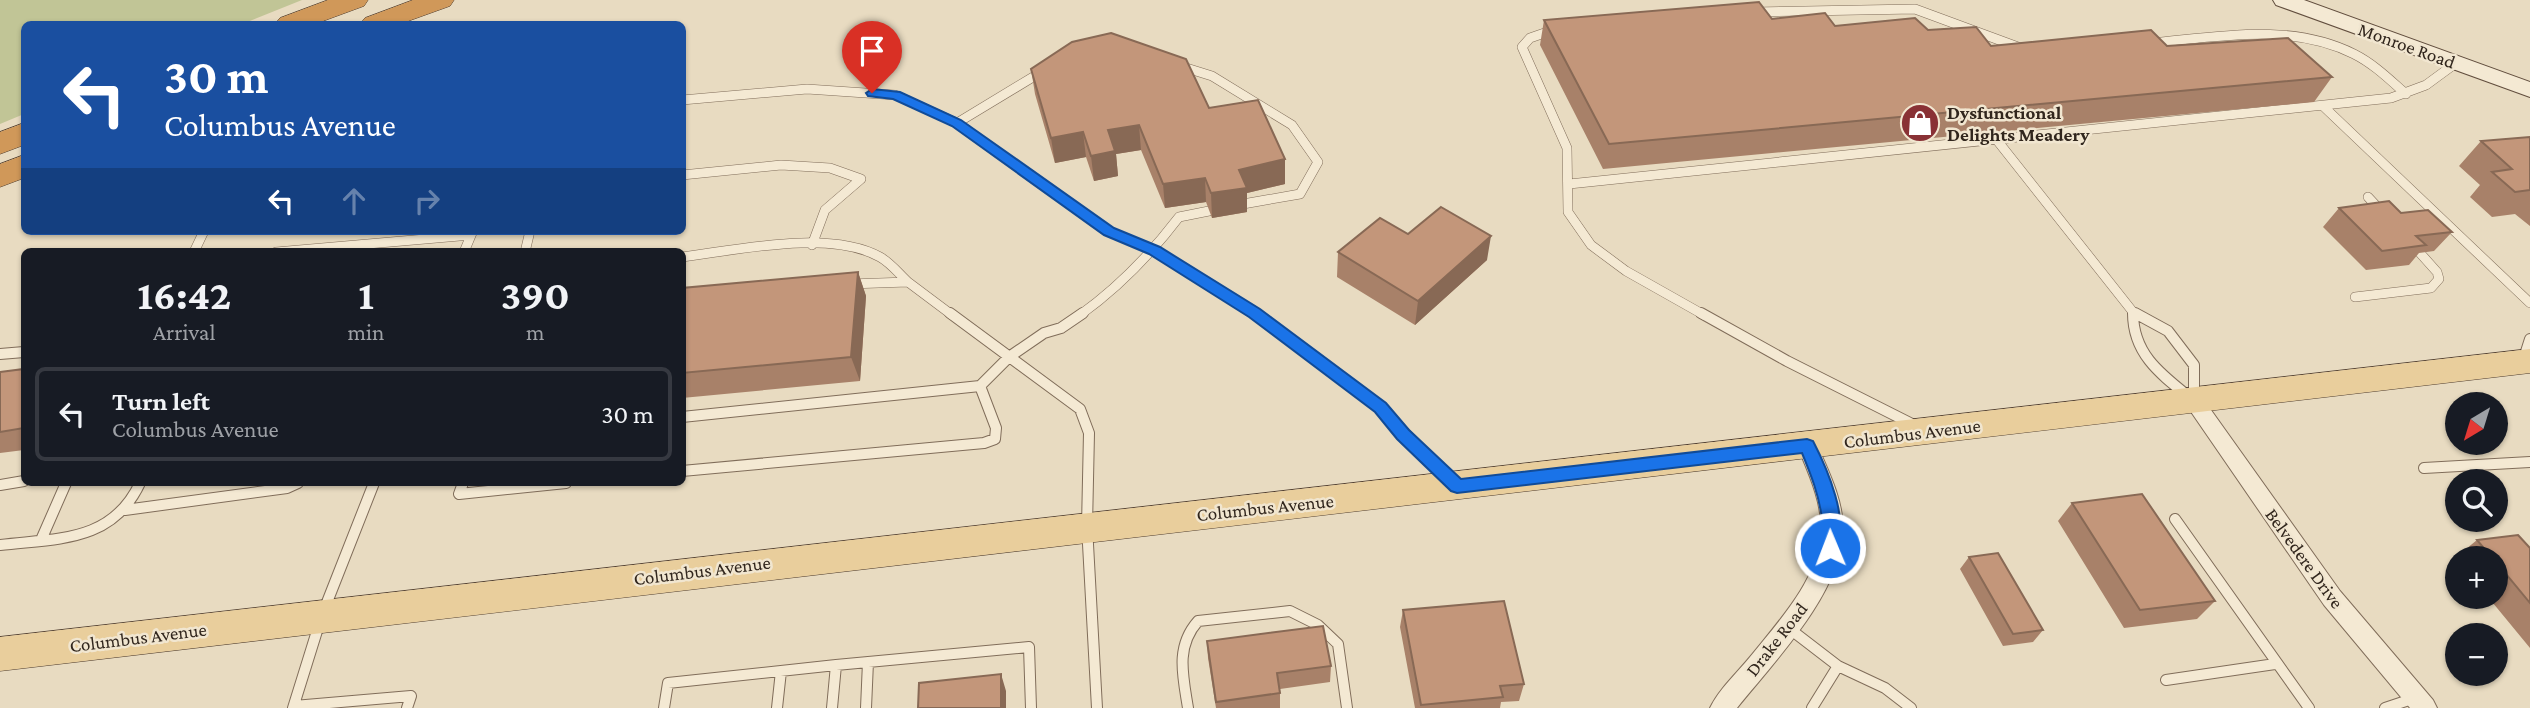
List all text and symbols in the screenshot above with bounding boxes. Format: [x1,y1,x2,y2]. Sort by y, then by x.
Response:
street label: Monroe Road [2355,18,2458,73]
pin [842,21,902,93]
icon: arrive [853,32,891,70]
icon: left [49,49,140,140]
text: 30 m [164,49,269,104]
shop icon: Dysfunctional Delights Meadery [1899,102,1941,144]
place label: Dysfunctional Delights Meadery [1947,102,2090,145]
text: Columbus Avenue [164,107,396,143]
icon: left [262,182,300,220]
icon: ahead [335,182,373,220]
icon: right [408,182,446,220]
text: 16:42 [137,271,231,318]
text: 1 [358,271,374,318]
text: 390 [501,271,570,318]
text: Arrival [153,319,216,345]
text: min [348,319,384,345]
text: m [526,319,544,345]
text: Turn left [112,387,210,416]
north arrow [2445,392,2508,455]
map controls [2445,392,2508,686]
icon: left [53,395,91,433]
text: 30 m [601,400,654,429]
street label: Columbus Avenue [1842,415,1982,452]
text: Columbus Avenue [112,416,279,442]
button: search [2445,469,2508,532]
street label: Columbus Avenue [1195,490,1335,525]
street label: Belvedere Drive [2261,504,2348,612]
position arrow [1793,511,1867,585]
button: + [2445,546,2508,609]
street label: Columbus Avenue [632,552,772,589]
street label: Drake Road [1741,598,1812,680]
street label: Columbus Avenue [68,619,208,656]
button: − [2445,623,2508,686]

